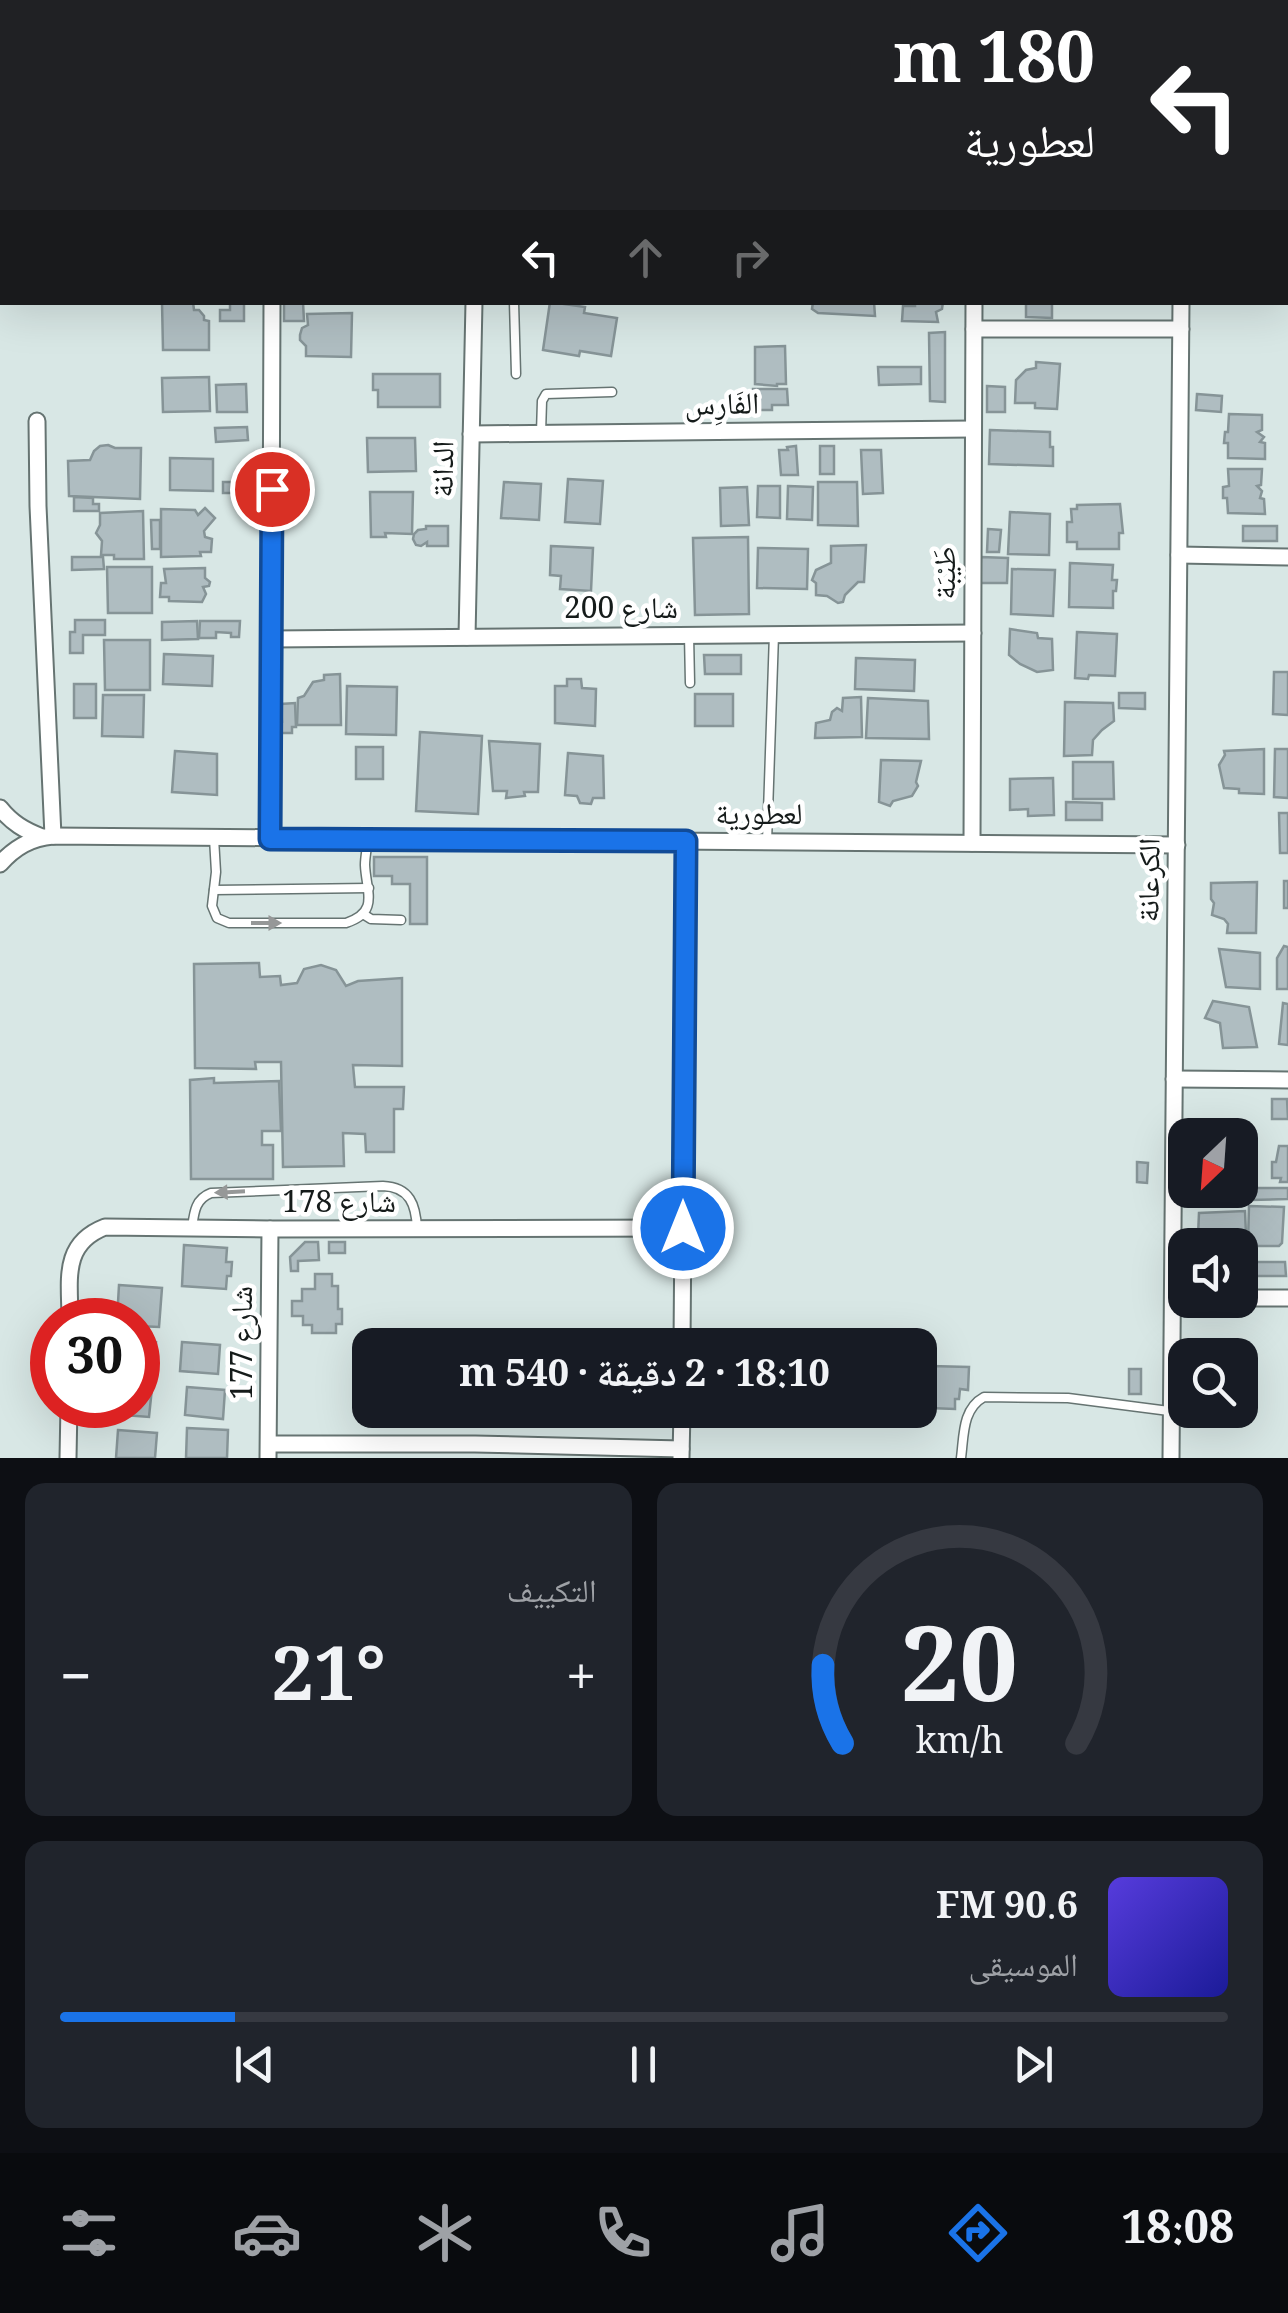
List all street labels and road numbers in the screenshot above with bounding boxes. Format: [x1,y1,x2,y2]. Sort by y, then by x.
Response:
street label: الفَارِس [684,381,760,434]
street label: الدانة [421,440,472,498]
street label: طَيْبَة [923,547,974,599]
street label: شارع 200 [564,586,678,637]
street label: لعطورية [715,792,803,843]
street label: الكرعانة [1126,838,1179,922]
street label: شارع 178 [282,1180,396,1231]
street label: شارع 177 [220,1286,271,1400]

